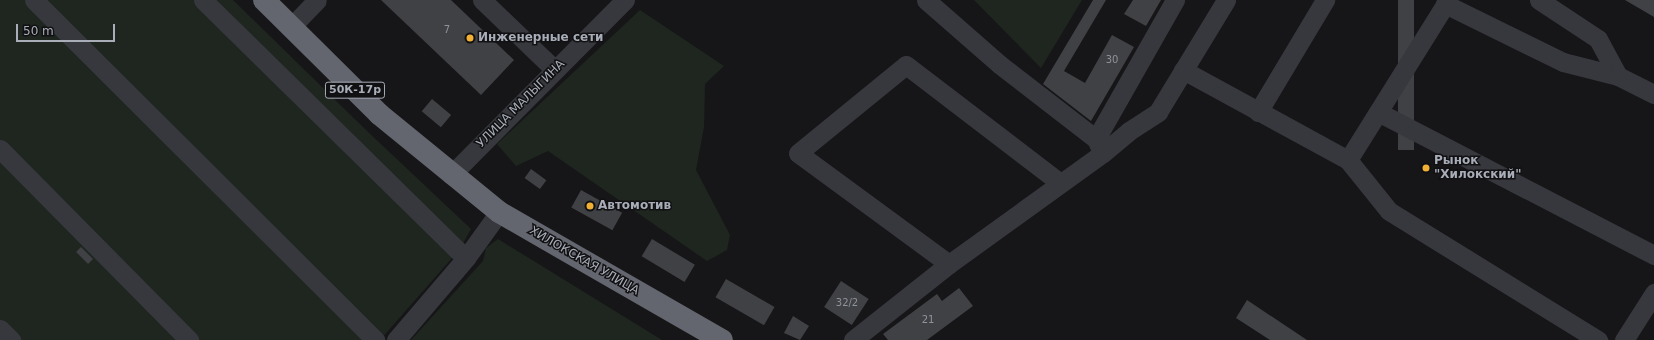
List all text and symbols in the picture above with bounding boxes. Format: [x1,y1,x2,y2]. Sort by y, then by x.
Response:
scale bar [18,16,117,42]
text: 50 m [23,24,54,38]
house number: 7 [444,24,450,36]
place label: Инженерные сети [478,31,604,45]
marker: Инженерные сети [465,33,475,43]
house number: 30 [1106,54,1118,66]
street label: УЛИЦА МАЛЫГИНА [474,57,568,151]
road number: 50К-17р [324,81,386,99]
place label: Рынок "Хилокский" [1434,154,1521,182]
marker: Рынок "Хилокский" [1421,163,1431,173]
place label: Автомотив [598,199,671,213]
marker: Автомотив [585,201,595,211]
street label: ХИЛОКСКАЯ УЛИЦА [527,224,641,298]
house number: 32/2 [836,297,858,309]
house number: 21 [922,314,934,326]

